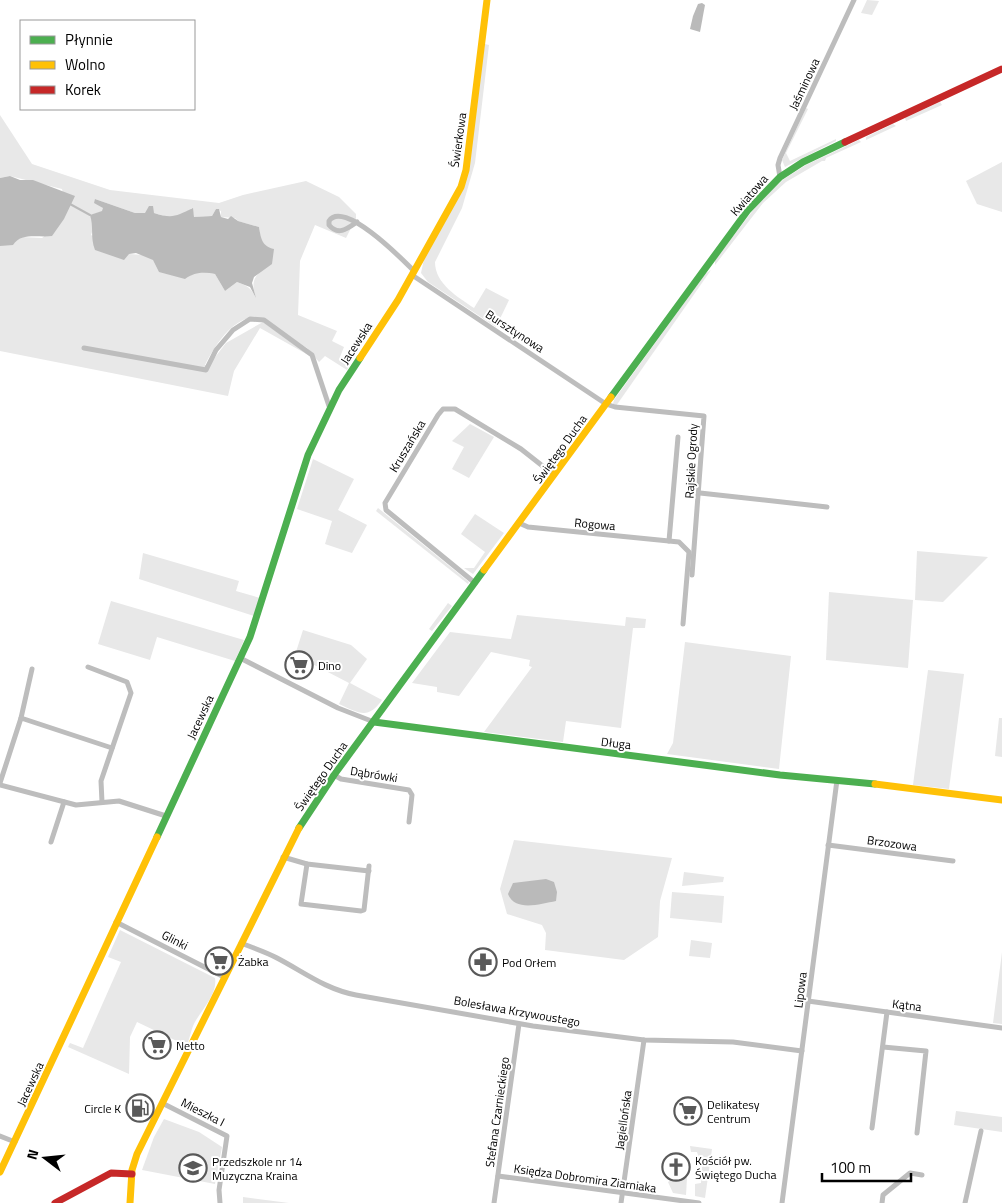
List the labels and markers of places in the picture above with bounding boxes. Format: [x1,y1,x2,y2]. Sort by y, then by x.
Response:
supermarket icon: Dino [284,650,314,680]
place label: Dino [318,656,341,675]
supermarket icon: Żabka [204,946,234,976]
pharmacy icon: Pod Orłem [468,947,498,977]
place label: Żabka [238,952,268,971]
place label: Pod Orłem [502,953,556,972]
supermarket icon: Netto [142,1030,172,1060]
place label: Netto [176,1036,205,1055]
fuel station icon: Circle K [125,1093,155,1123]
place label: Delikatesy Centrum [707,1095,760,1128]
supermarket icon: Delikatesy Centrum [673,1096,703,1126]
place label: Circle K [84,1099,121,1118]
place label: Kościół pw. Świętego Ducha [695,1151,776,1184]
place label: Przedszkole nr 14 Muzyczna Kraina [212,1152,302,1185]
church icon: Kościół pw. Świętego Ducha [661,1152,691,1182]
school or university icon: Przedszkole nr 14 Muzyczna Kraina [178,1153,208,1183]

